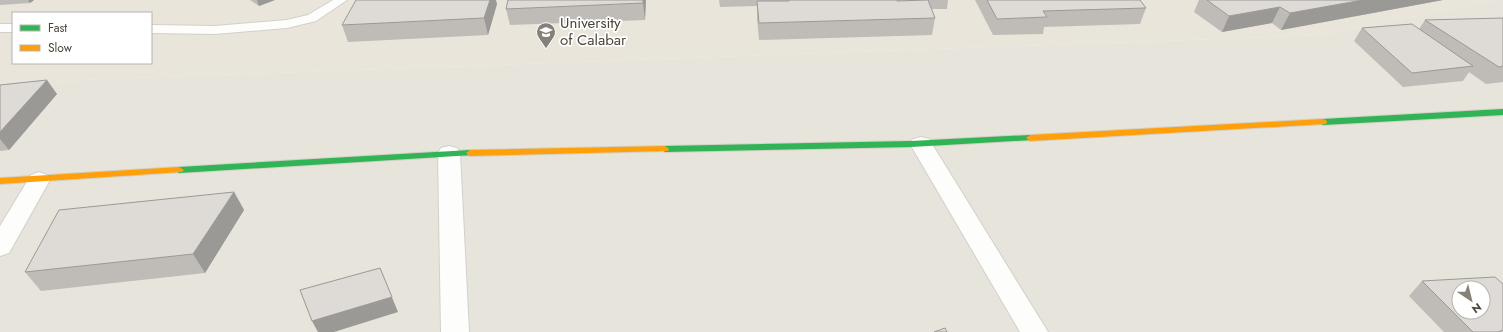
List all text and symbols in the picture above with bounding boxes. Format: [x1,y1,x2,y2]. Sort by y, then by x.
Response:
legend [12,12,152,64]
place label: University of Calabar [560,12,627,51]
text: Fast [48,19,67,37]
school or university icon: University of Calabar [535,21,557,49]
text: Slow [48,39,73,57]
north arrow [1451,280,1491,320]
text: N [1469,299,1485,317]

